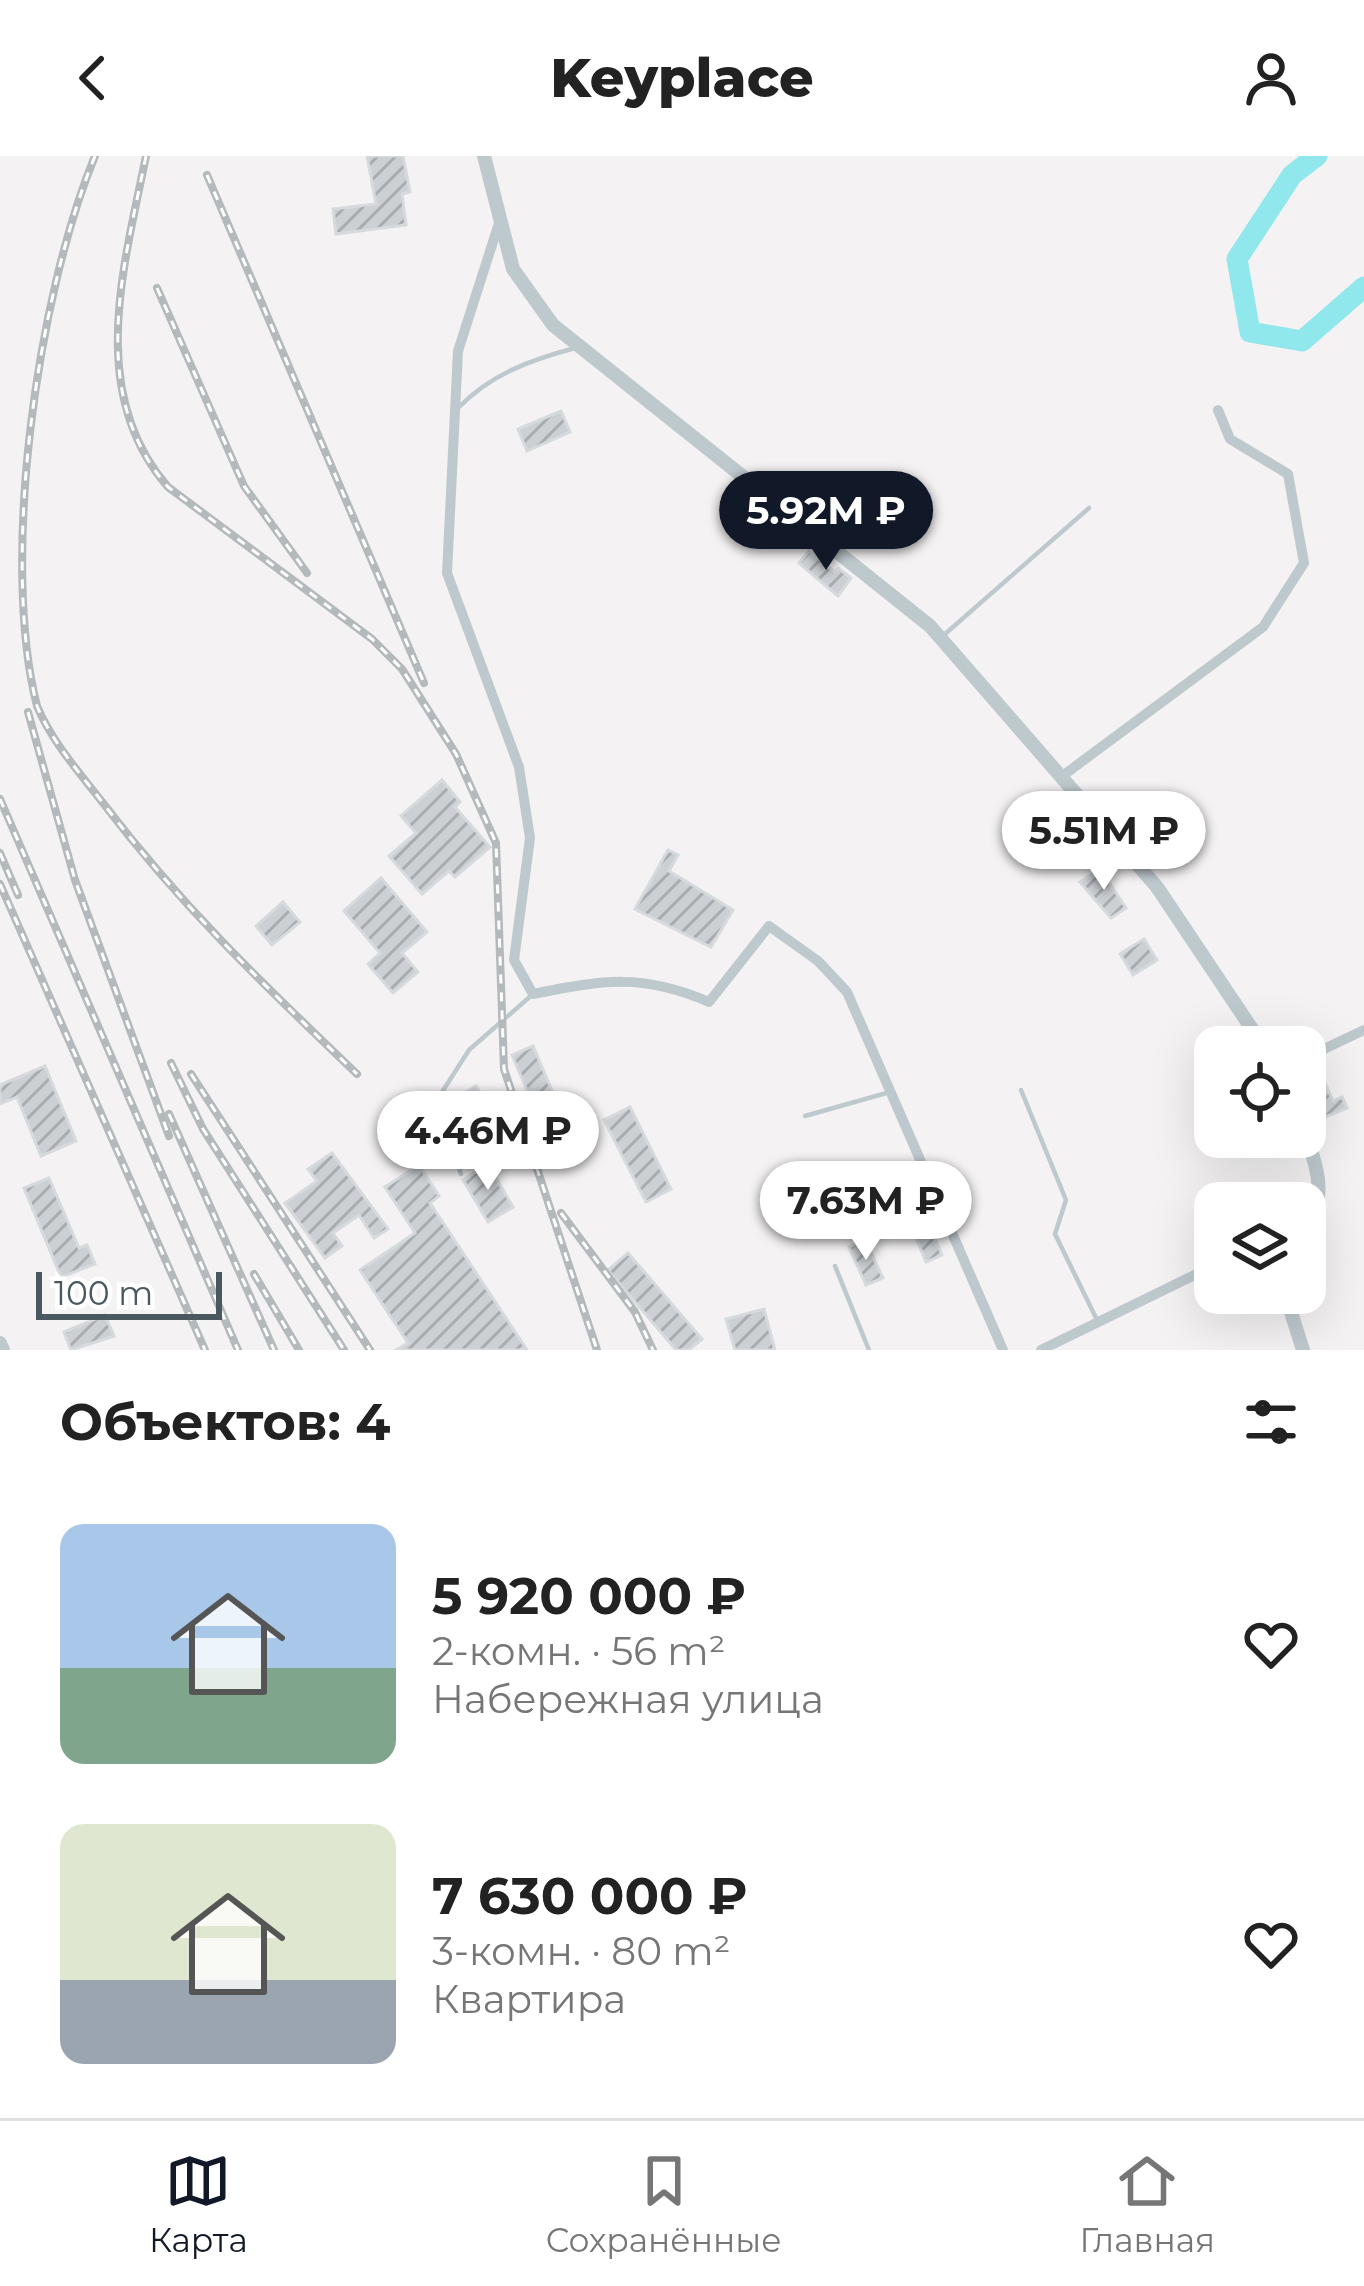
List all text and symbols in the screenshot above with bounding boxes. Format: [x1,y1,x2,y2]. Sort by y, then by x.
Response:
icon: back [60,45,126,111]
text: Keyplace [550,45,814,111]
icon: person [1238,45,1304,111]
pin: 5.92M ₽ [715,471,937,573]
text: 5.92M ₽ [746,486,906,534]
pin: 5.51M ₽ [993,791,1215,893]
text: 5.51M ₽ [1029,806,1179,854]
map controls [1194,1026,1326,1314]
button: locate [1194,1026,1326,1158]
pin: 4.46M ₽ [377,1091,599,1193]
text: 4.46M ₽ [404,1106,572,1154]
pin: 7.63M ₽ [755,1161,977,1263]
text: 7.63M ₽ [787,1176,945,1224]
button: layers [1194,1182,1326,1314]
scale bar [36,1266,222,1319]
text: 100 m [54,1273,153,1313]
icon: filters [1238,1389,1304,1455]
text: Объектов: 4 [60,1391,391,1453]
text: 5 920 000 ₽ [432,1565,746,1627]
icon: home [156,1572,300,1716]
icon: heart [1238,1611,1304,1677]
text: 2-комн. · 56 m² [432,1627,725,1675]
text: Набережная улица [432,1675,824,1723]
text: 7 630 000 ₽ [432,1865,748,1927]
icon: home [156,1872,300,2016]
icon: heart [1238,1911,1304,1977]
text: 3-комн. · 80 m² [432,1927,730,1975]
text: Квартира [432,1975,626,2023]
tab: Карта [149,2148,248,2260]
tab: Сохранённые [546,2148,782,2260]
tab: Главная [1080,2148,1215,2260]

